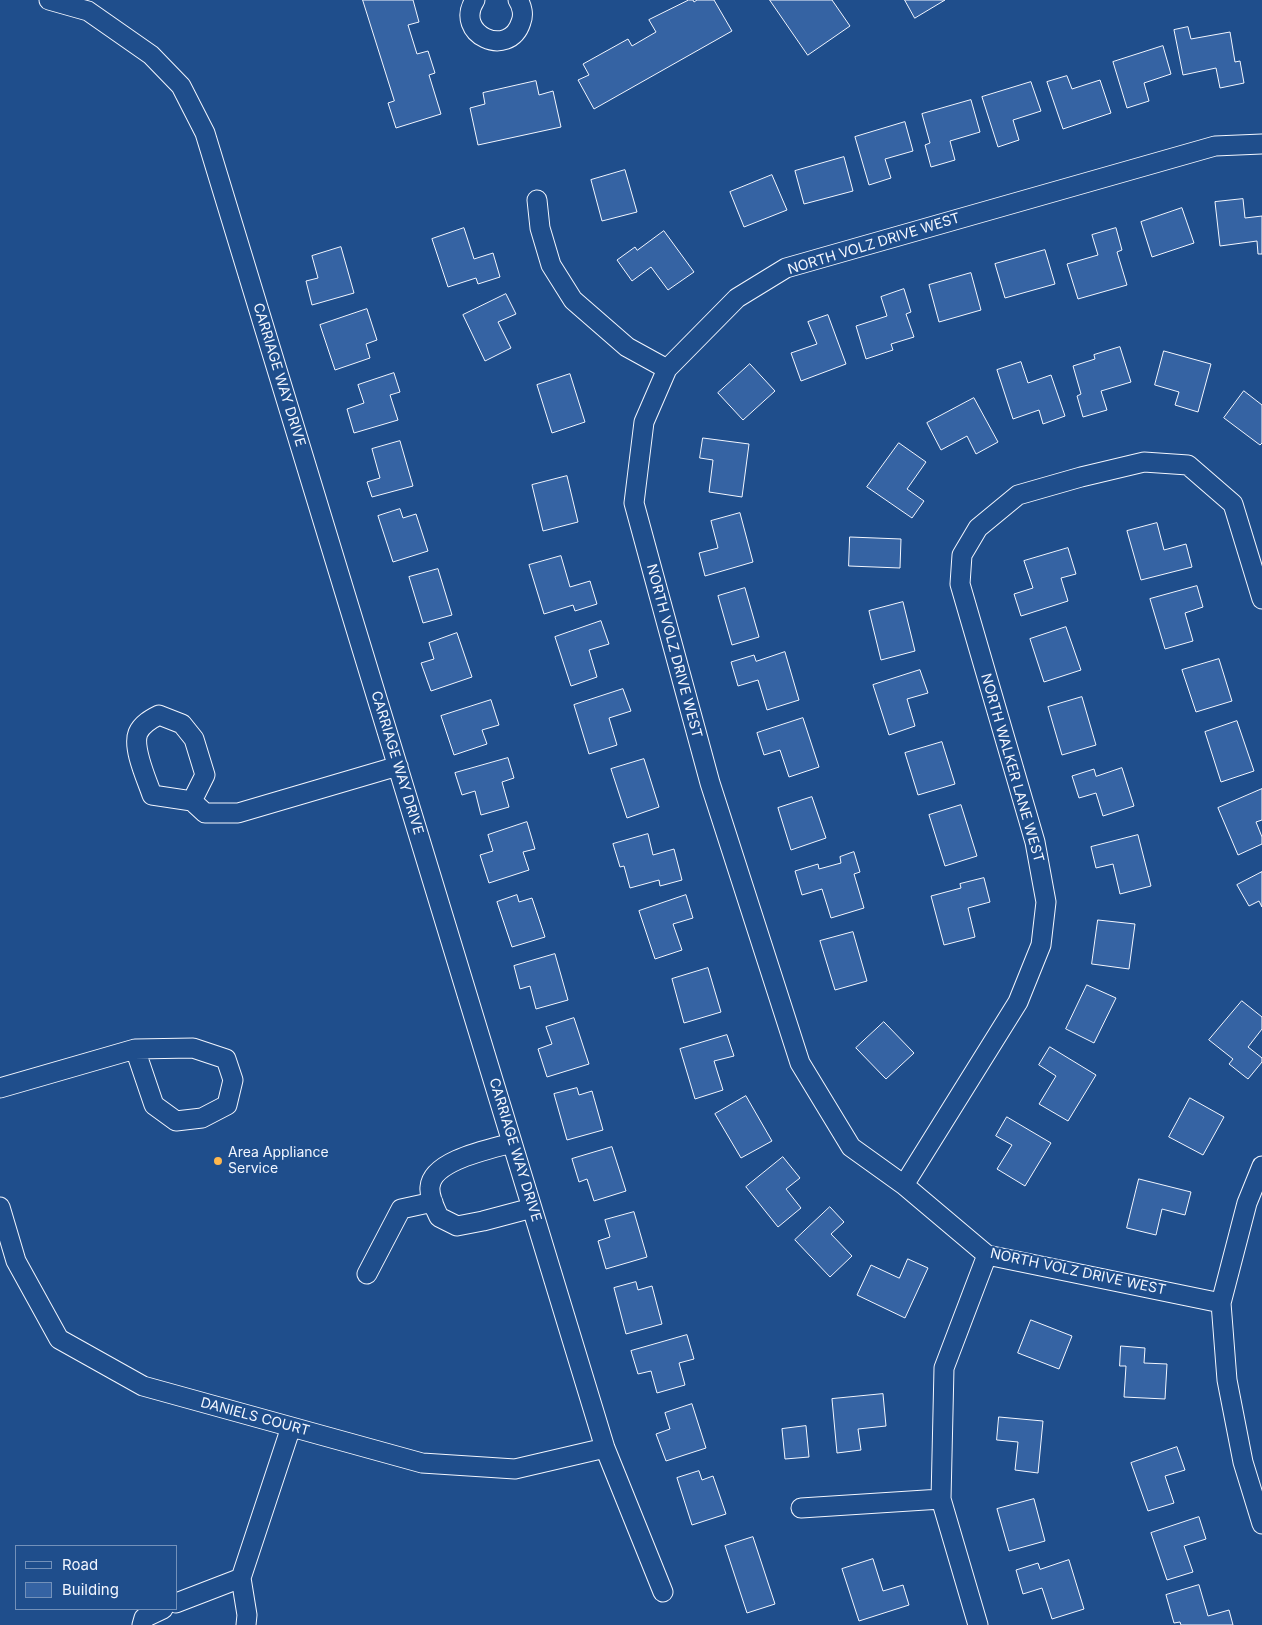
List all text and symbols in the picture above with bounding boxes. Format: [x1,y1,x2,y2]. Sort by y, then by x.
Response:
street label: NORTH VOLZ DRIVE WEST [786,210,962,278]
street label: CARRIAGE WAY DRIVE [249,301,309,449]
street label: NORTH VOLZ DRIVE WEST [643,562,705,740]
street label: NORTH WALKER LANE WEST [977,672,1047,864]
street label: CARRIAGE WAY DRIVE [367,689,427,837]
street label: CARRIAGE WAY DRIVE [485,1076,545,1224]
place label: Area Appliance Service [228,1145,329,1178]
marker: Area Appliance Service [212,1155,224,1167]
street label: NORTH VOLZ DRIVE WEST [989,1245,1167,1299]
street label: DANIELS COURT [199,1394,311,1440]
legend [15,1545,178,1610]
text: Road [62,1555,98,1574]
text: Building [62,1580,119,1599]

